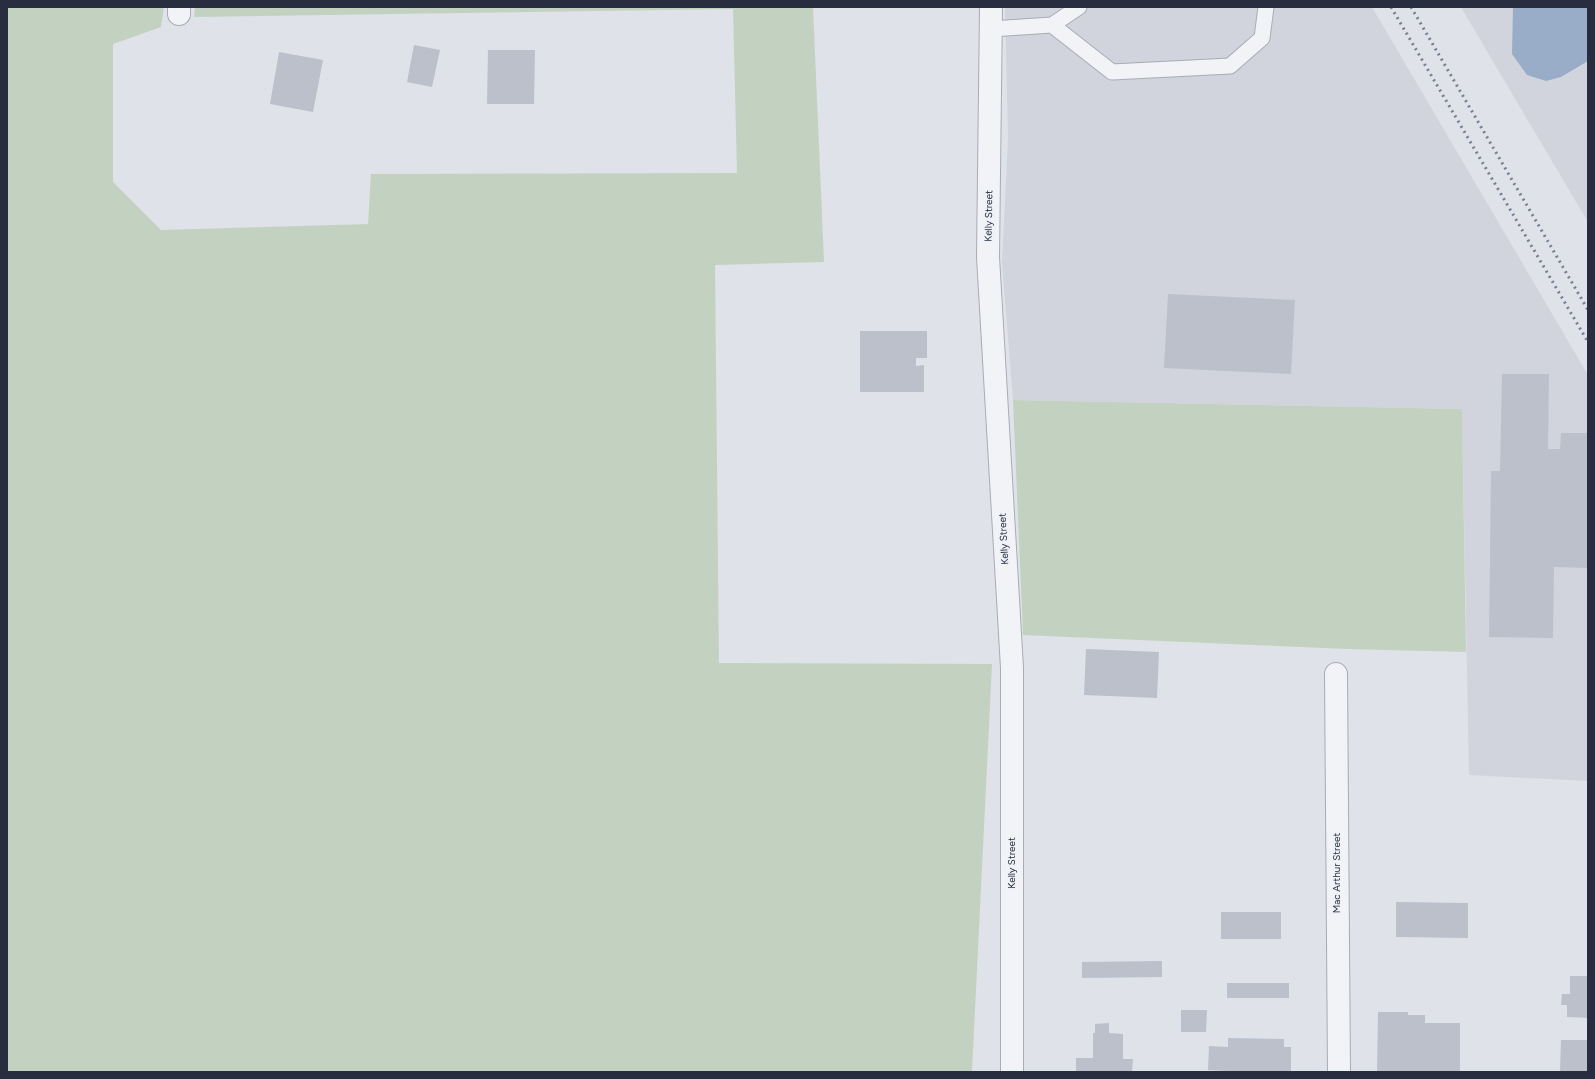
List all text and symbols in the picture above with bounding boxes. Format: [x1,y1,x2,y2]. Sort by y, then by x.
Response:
street label: Kelly Street [983,190,995,242]
street label: Kelly Street [997,513,1011,565]
street label: Mac Arthur Street [1331,833,1343,913]
street label: Kelly Street [1006,837,1018,889]

